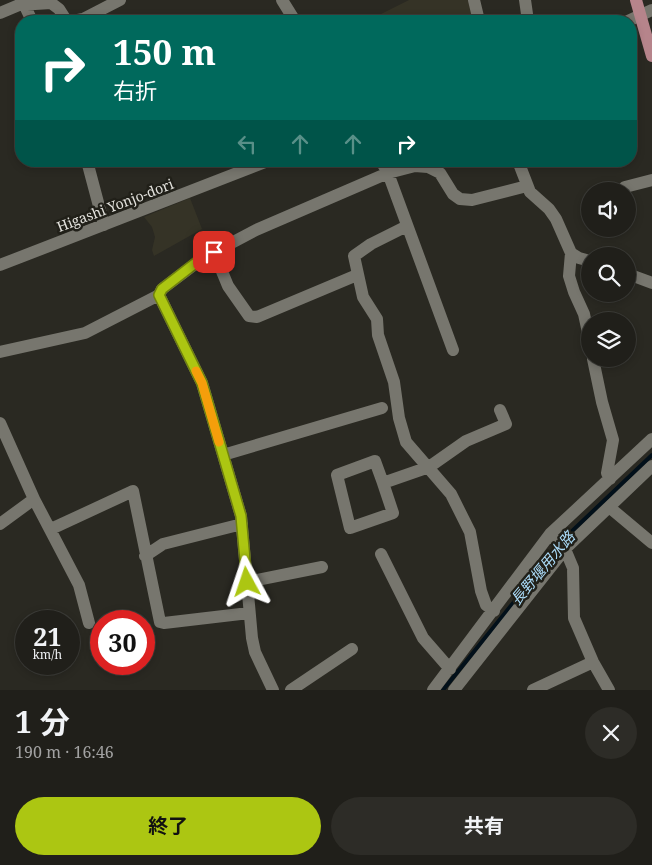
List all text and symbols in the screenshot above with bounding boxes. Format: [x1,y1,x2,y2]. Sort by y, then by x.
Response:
text: 150 m [113,28,216,75]
icon: right [30,35,95,100]
text: 右折 [113,75,157,105]
icon: left [233,130,261,158]
icon: ahead [286,130,314,158]
icon: ahead [339,130,367,158]
icon: right [392,130,420,158]
street label: Higashi Yonjo-dori [54,174,177,236]
map controls [581,182,636,367]
button: sound [581,182,636,237]
pin [193,231,235,273]
icon: arrive [200,238,228,266]
button: search [581,247,636,302]
button: layers [581,312,636,367]
water label: 長野堰用水路 [505,526,580,609]
position arrow [220,555,272,607]
speed limit sign: 30 [90,610,155,675]
text: 21 [33,619,62,653]
text: km/h [33,646,62,663]
text: 1 分 [15,701,70,742]
button: close [585,707,637,759]
text: 190 m · 16:46 [15,741,114,763]
button: 終了 [15,797,321,855]
button: 共有 [331,797,637,855]

